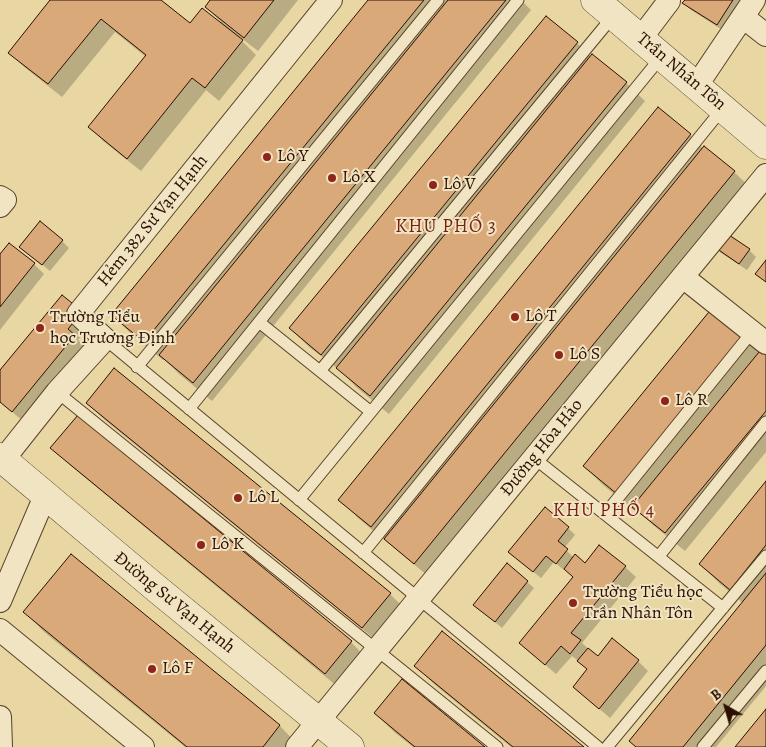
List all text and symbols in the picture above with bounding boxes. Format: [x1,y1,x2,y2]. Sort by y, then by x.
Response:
street label: Trần Nhân Tôn [632,28,730,116]
place label: Lô Y [277,146,308,168]
street label: Hẻm 382 Sư Vạn Hạnh [93,151,213,291]
marker: Lô Y [261,151,273,163]
place label: Lô X [342,167,375,189]
marker: Lô X [326,172,338,184]
place label: Lô V [443,174,476,196]
marker: Lô V [427,179,439,191]
district label: KHU PHỐ 3 [394,216,498,238]
place label: Lô T [525,306,556,328]
place label: Trường Tiểu học Trương Định [50,307,175,350]
marker: Lô T [509,311,521,323]
marker: Trường Tiểu học Trương Định [34,322,46,334]
place label: Lô S [569,344,600,366]
marker: Lô S [553,349,565,361]
place label: Lô R [675,390,708,412]
street label: Đường Hòa Hảo [496,395,588,501]
marker: Lô R [659,395,671,407]
place label: Lô L [248,487,279,509]
marker: Lô L [232,492,244,504]
district label: KHU PHỐ 4 [552,500,656,522]
place label: Lô K [211,534,244,556]
marker: Lô K [195,539,207,551]
street label: Đường Sư Vạn Hạnh [109,547,239,659]
place label: Trường Tiểu học Trần Nhân Tôn [583,582,703,624]
marker: Trường Tiểu học Trần Nhân Tôn [567,597,579,609]
place label: Lô F [162,658,193,680]
marker: Lô F [146,663,158,675]
north arrow [701,682,751,732]
text: B [707,685,726,705]

